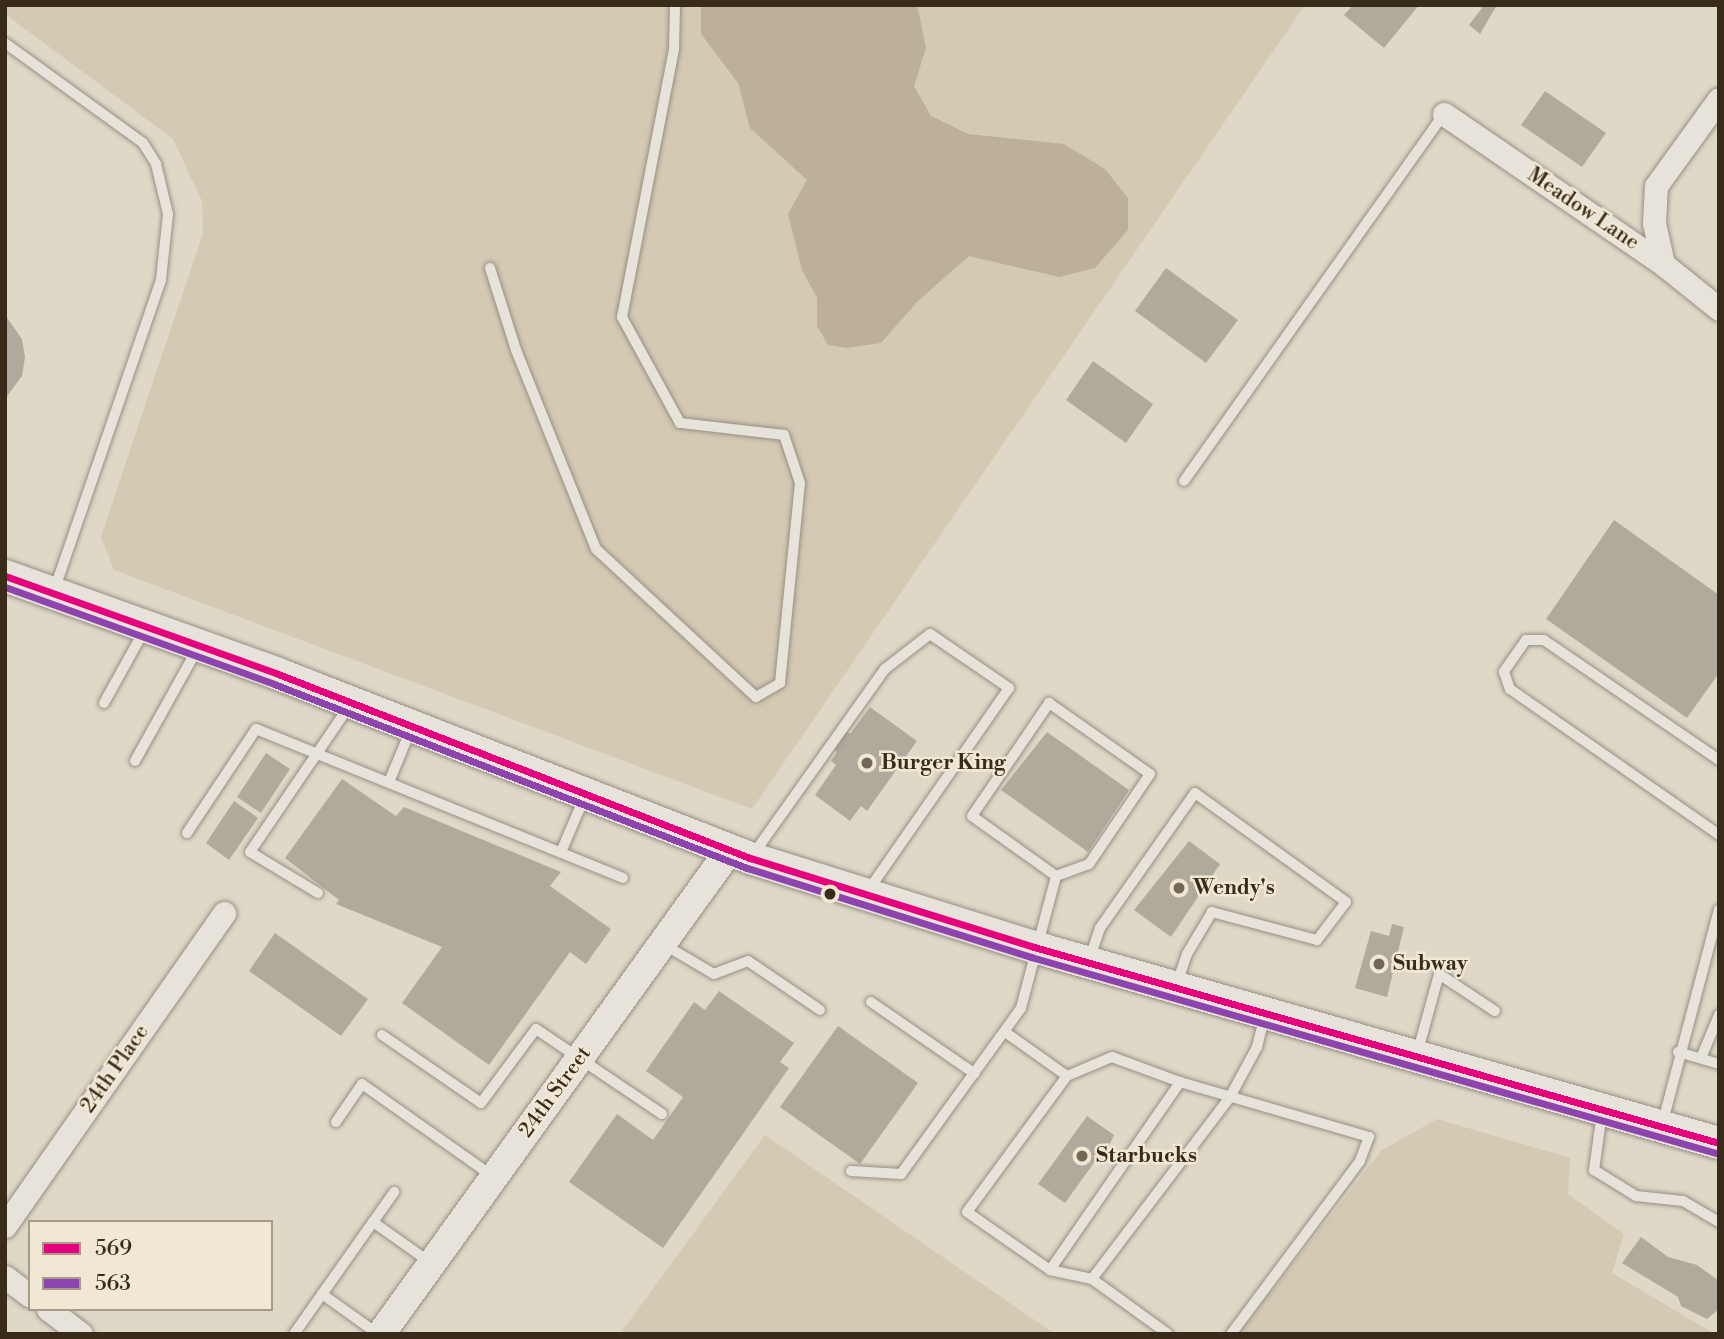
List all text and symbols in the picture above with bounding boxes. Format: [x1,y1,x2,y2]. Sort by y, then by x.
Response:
street label: Meadow Lane [1522,162,1644,256]
place label: Burger King [881,750,1006,776]
marker: Burger King [859,755,875,771]
place label: Wendy's [1193,875,1275,901]
marker: Wendy's [1171,880,1187,896]
unlabelled marker [823,887,837,901]
place label: Subway [1393,951,1467,977]
marker: Subway [1371,956,1387,972]
street label: 24th Place [76,1020,154,1118]
street label: 24th Street [514,1042,596,1142]
place label: Starbucks [1096,1143,1197,1169]
marker: Starbucks [1074,1148,1090,1164]
legend [28,1220,273,1311]
text: 569 [95,1236,132,1262]
text: 563 [95,1271,131,1297]

